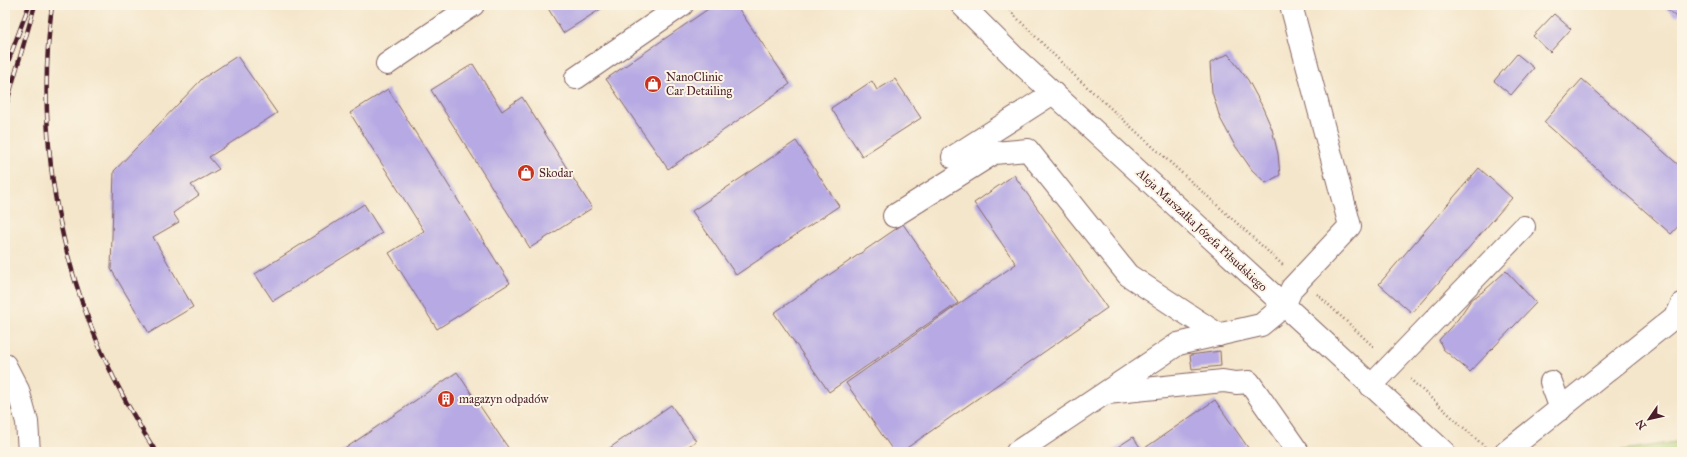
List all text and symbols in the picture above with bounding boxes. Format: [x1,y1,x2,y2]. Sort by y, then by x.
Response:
place label: NanoClinic Car Detailing [666,70,732,99]
shop icon: NanoClinic Car Detailing [643,74,663,94]
shop icon: Skodar [516,163,536,183]
street label: Aleja Marszałka Józefa Piłsudskiego [1132,165,1270,295]
place label: Skodar [539,166,574,180]
building icon: magazyn odpadów [436,389,456,409]
place label: magazyn odpadów [459,392,548,407]
north arrow [1629,399,1669,439]
text: N [1633,416,1649,432]

